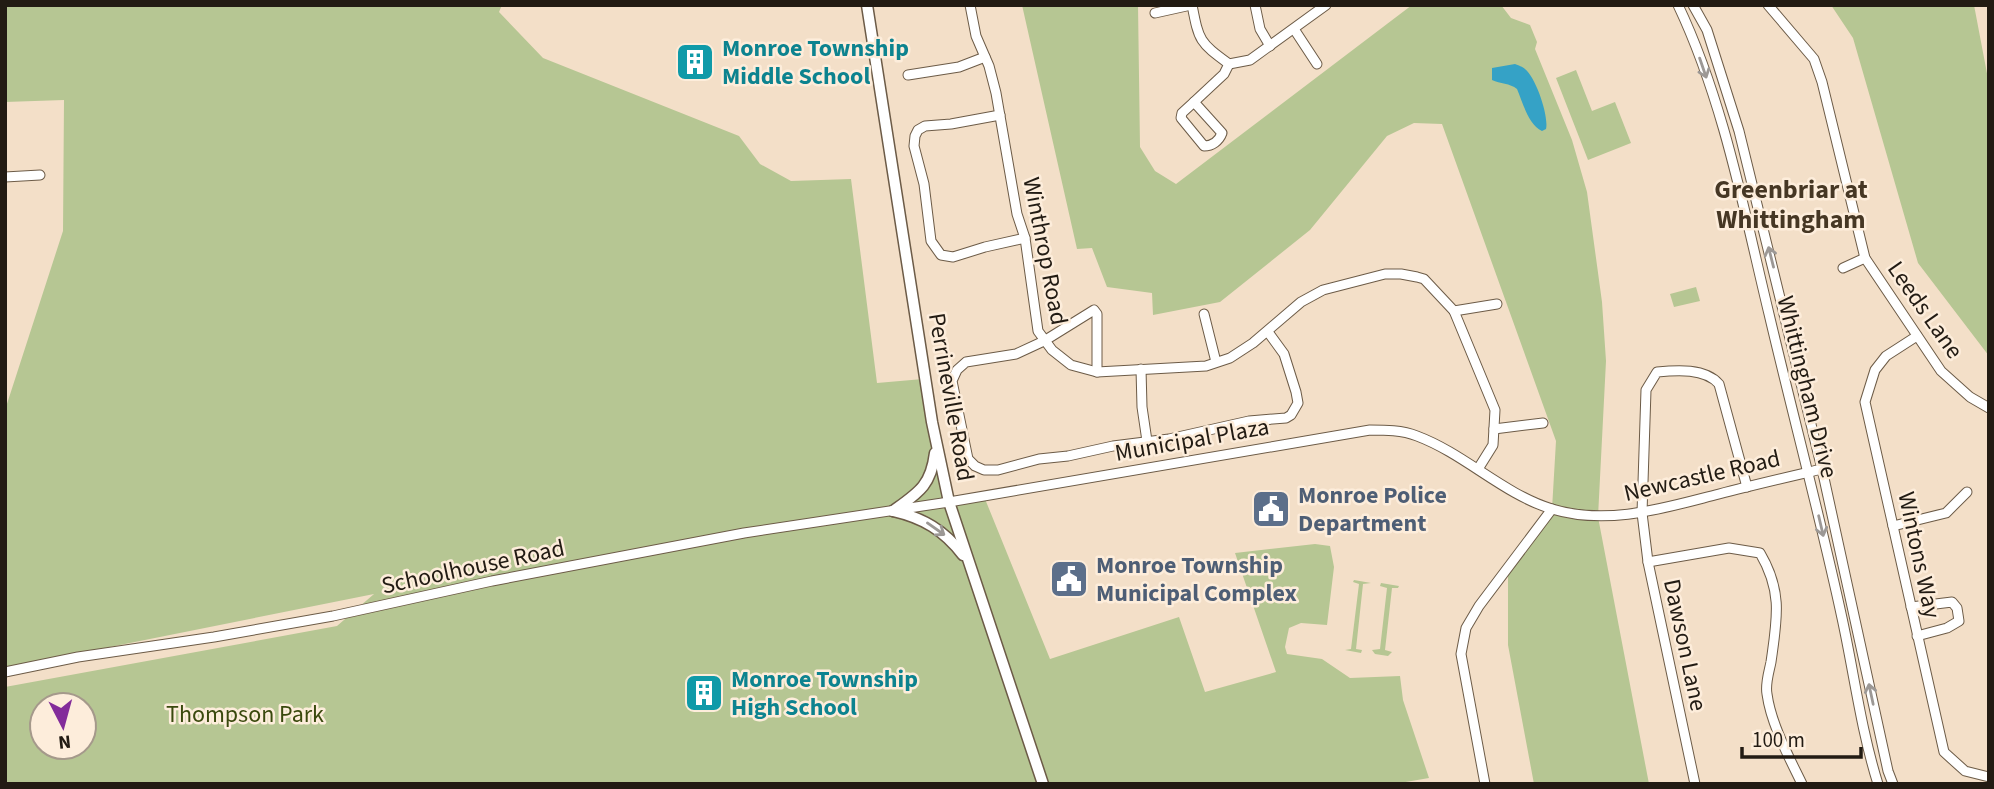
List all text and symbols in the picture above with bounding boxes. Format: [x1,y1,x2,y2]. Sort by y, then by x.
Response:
place label: Monroe Township Middle School [722,31,909,94]
building icon: Monroe Township Middle School [674,41,716,83]
one-way arrow [1698,57,1710,79]
district label: Greenbriar at Whittingham [1714,171,1868,238]
street label: Winthrop Road [1014,174,1076,328]
one-way arrow [1764,246,1777,269]
street label: Leeds Lane [1878,254,1972,366]
street label: Whittingham Drive [1767,292,1847,482]
street label: Perrineville Road [919,310,983,484]
street label: Municipal Plaza [1112,409,1272,471]
street label: Newcastle Road [1620,441,1784,511]
place label: Monroe Police Department [1298,478,1447,541]
public building icon: Monroe Police Department [1250,488,1292,530]
street label: Wintons Way [1889,489,1949,621]
one-way arrow [1815,514,1828,537]
one-way arrow [926,522,945,536]
street label: Schoolhouse Road [378,531,568,603]
place label: Monroe Township Municipal Complex [1096,548,1297,611]
public building icon: Monroe Township Municipal Complex [1048,558,1090,600]
street label: Dawson Lane [1654,576,1716,714]
place label: Monroe Township High School [731,662,918,725]
building icon: Monroe Township High School [683,672,725,714]
one-way arrow [1864,683,1878,706]
north arrow [28,691,98,761]
park label: Thompson Park [166,697,324,732]
scale bar [1742,716,1861,760]
text: 100 m [1752,725,1805,755]
text: N [57,727,72,756]

